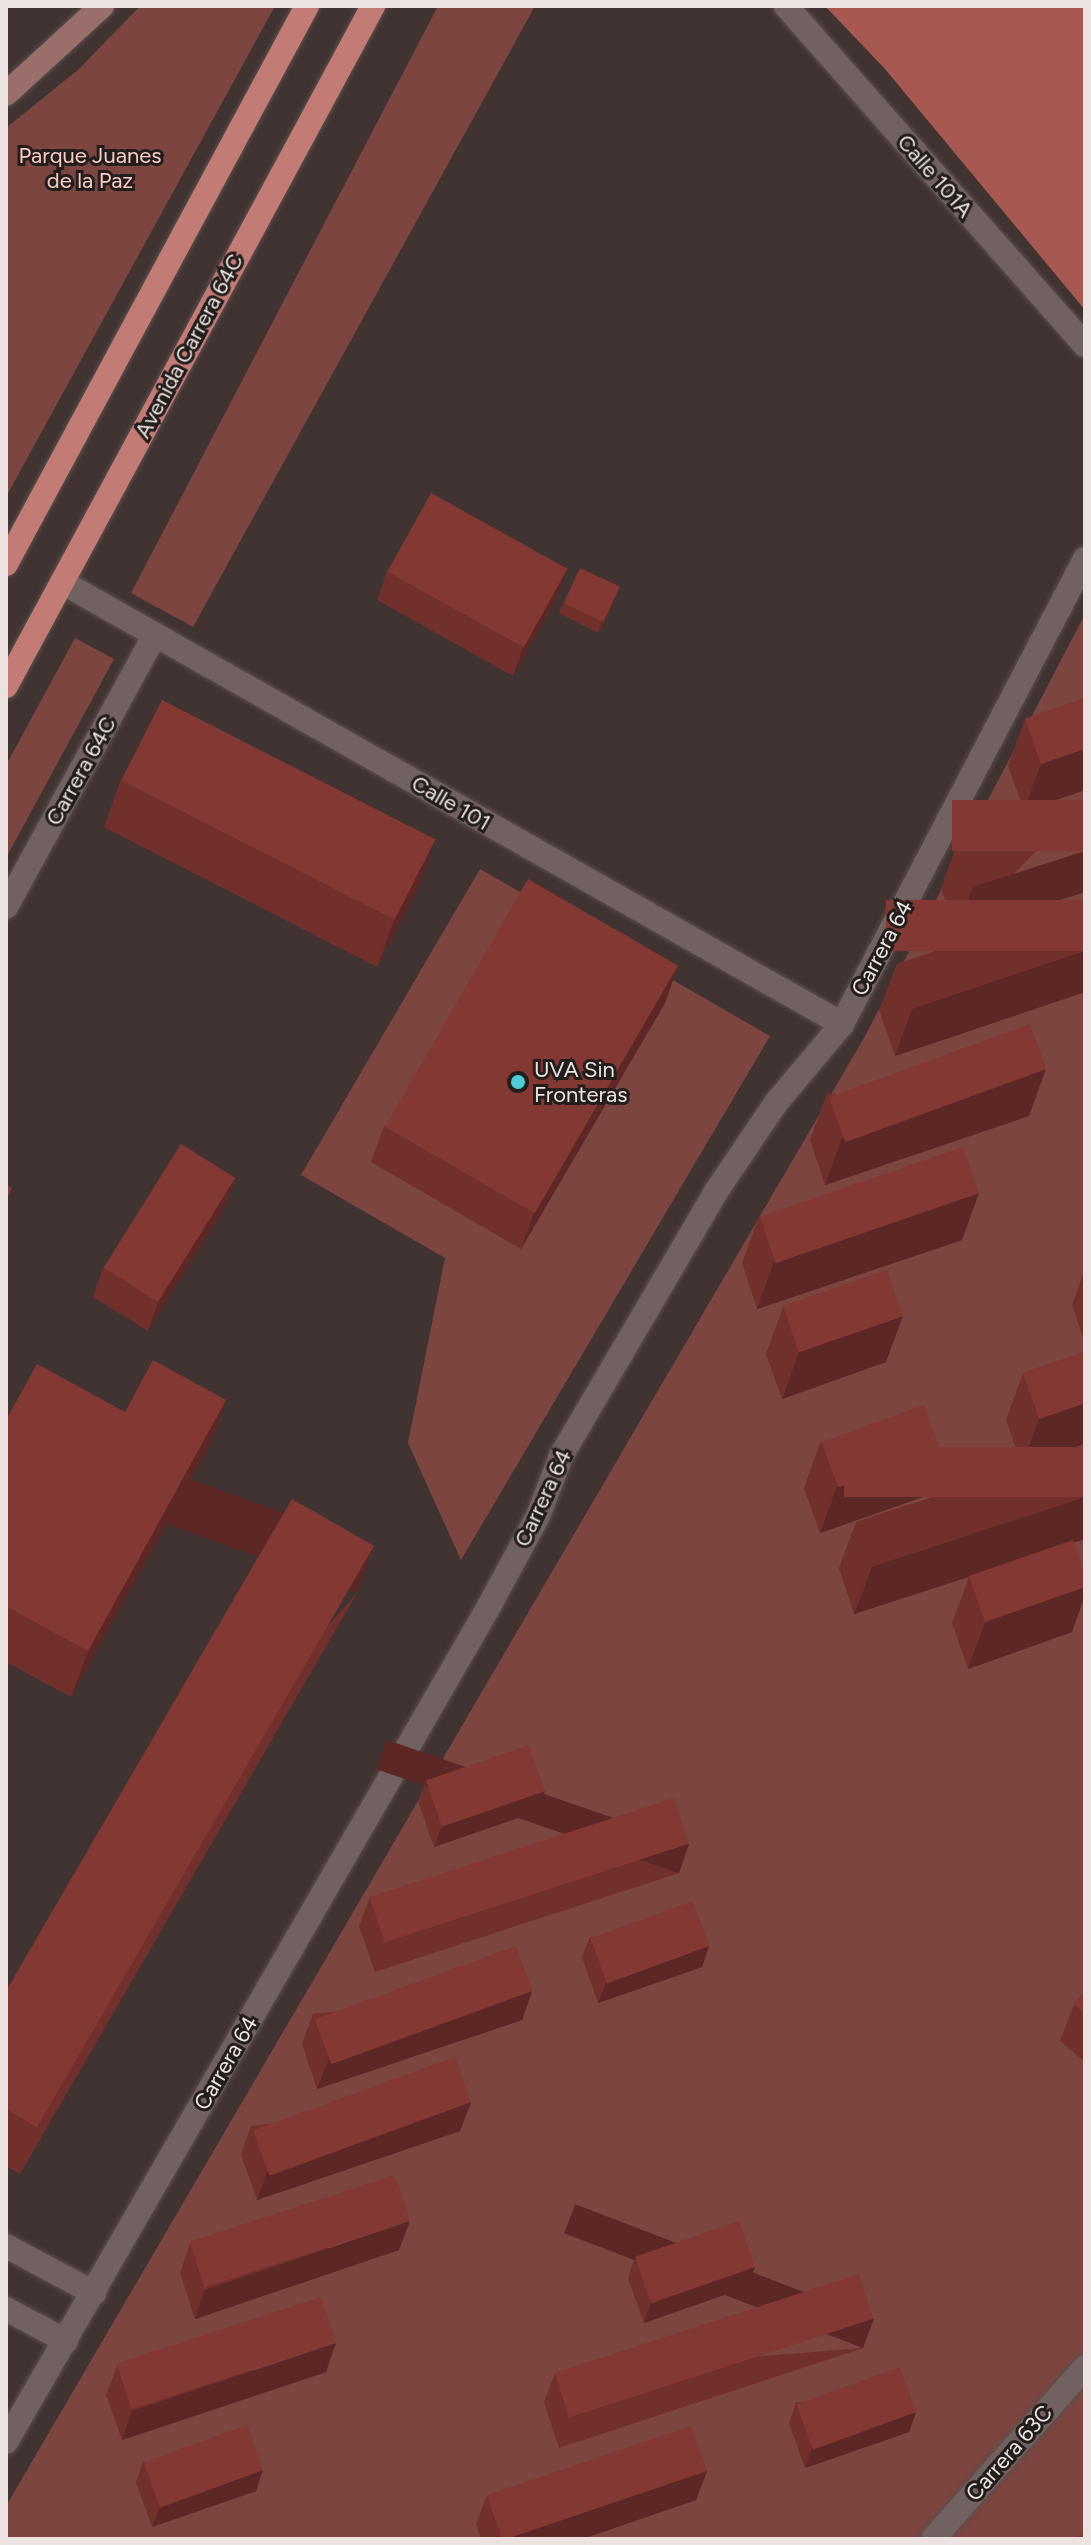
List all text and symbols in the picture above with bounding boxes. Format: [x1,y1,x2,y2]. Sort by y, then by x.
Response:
street label: Calle 101A [892,129,978,223]
park label: Parque Juanes de la Paz [19,142,161,194]
street label: Avenida Carrera 64C [129,249,249,443]
street label: Carrera 64C [40,712,122,830]
street label: Calle 101 [407,770,495,836]
street label: Carrera 64 [846,896,918,1000]
place label: UVA Sin Fronteras [534,1056,627,1108]
marker: UVA Sin Fronteras [509,1073,527,1091]
street label: Carrera 64 [509,1445,577,1551]
street label: Carrera 64 [189,2011,263,2115]
street label: Carrera 63C [960,2400,1058,2506]

